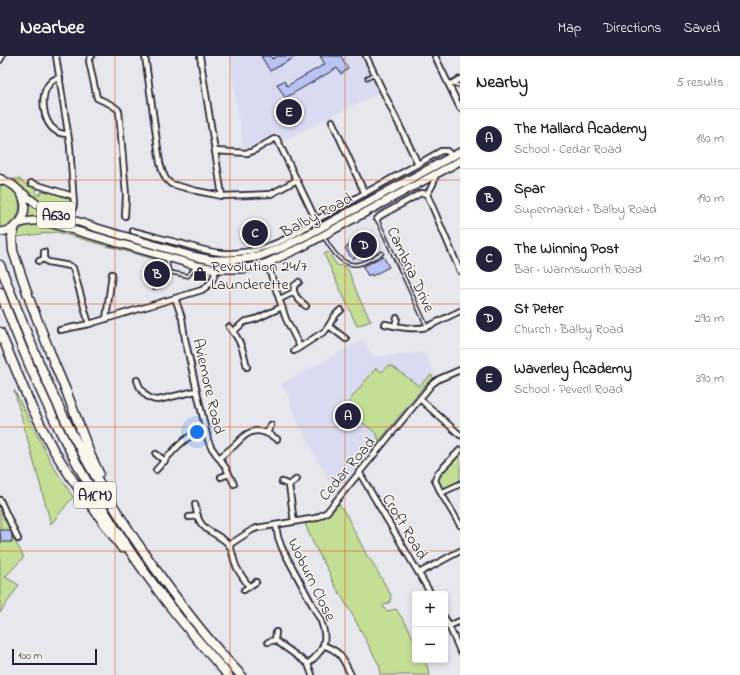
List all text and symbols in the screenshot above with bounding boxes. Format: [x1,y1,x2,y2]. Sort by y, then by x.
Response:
text: Nearbee [20,15,85,42]
text: Map [558,18,581,39]
text: Directions [603,18,661,39]
text: Saved [683,18,720,39]
text: Nearby [476,70,528,95]
text: 5 results [676,73,724,92]
pin: E [276,97,302,127]
text: The Mallard Academy [514,118,647,140]
text: A [485,129,493,148]
text: 180 m [696,129,724,148]
text: School · Cedar Road [514,140,622,159]
text: Spar [514,178,545,200]
street label: Balby Road [276,187,357,245]
text: B [485,189,493,208]
text: 190 m [697,189,724,208]
text: Supermarket · Balby Road [514,200,657,219]
road number: A630 [37,202,75,228]
pin: C [242,218,268,248]
street label: Cambria Drive [380,223,441,317]
pin: D [351,230,377,260]
text: The Winning Post [514,238,619,260]
text: C [485,249,493,268]
text: 240 m [693,249,724,268]
place label: Revolution 24/7 Launderette [211,255,308,297]
pin: B [144,259,170,289]
text: Bar · Warmsworth Road [514,260,642,279]
shop icon: Revolution 24/7 Launderette [192,266,208,282]
text: St Peter [514,298,563,320]
text: D [484,309,494,328]
text: 290 m [695,309,724,328]
text: Church · Balby Road [514,320,624,339]
street label: Aviemore Road [185,336,231,437]
text: Waverley Academy [514,358,632,380]
text: E [485,369,493,388]
text: 390 m [696,369,724,388]
text: School · Peveril Road [514,380,623,399]
pin: A [335,401,361,431]
your location [187,422,207,442]
street label: Cedar Road [313,432,382,507]
road number: A1(M) [74,482,116,508]
street label: Croft Road [375,490,433,565]
street label: Woburn Close [281,534,342,626]
map controls [412,591,448,663]
button: + [412,591,448,627]
button: − [412,627,448,663]
scale bar [12,647,97,666]
text: 100 m [18,648,42,664]

